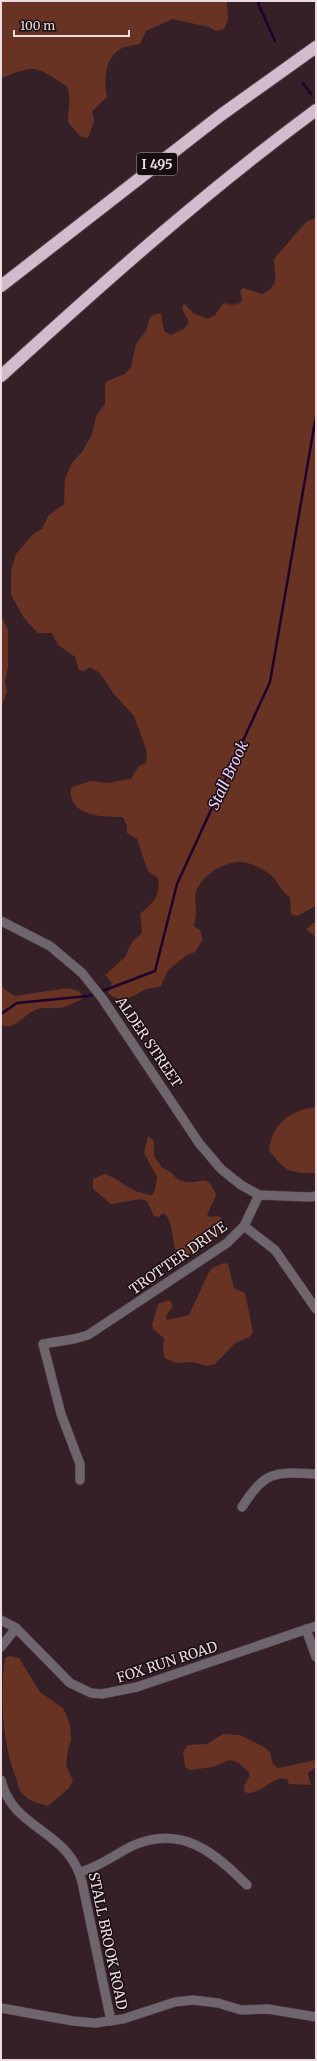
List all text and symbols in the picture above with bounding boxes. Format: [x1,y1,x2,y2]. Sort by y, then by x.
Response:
scale bar [14,12,129,38]
text: 100 m [20,18,55,33]
road number: I 495 [137,153,177,175]
water label: Stall Brook [204,737,253,812]
street label: ALDER STREET [111,992,186,1091]
street label: TROTTER DRIVE [126,1217,230,1298]
street label: FOX RUN ROAD [114,1637,220,1687]
street label: STALL BROOK ROAD [85,1871,131,2012]

